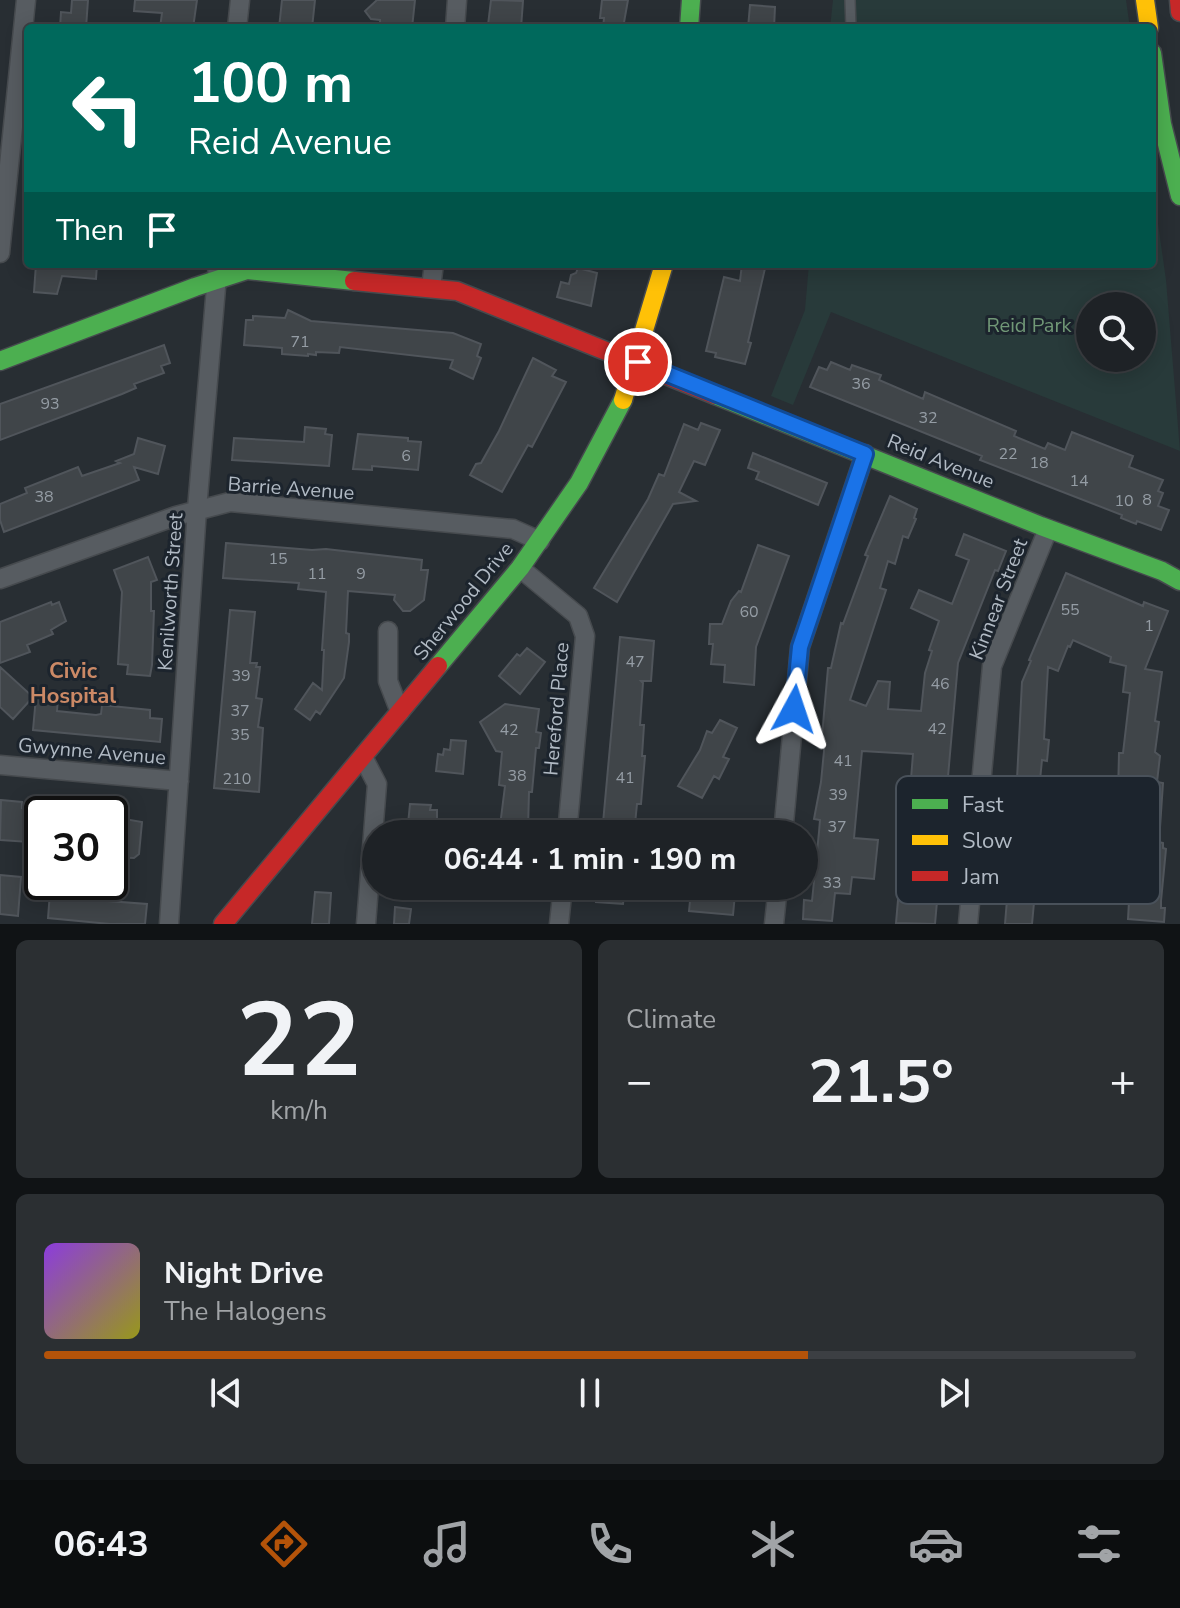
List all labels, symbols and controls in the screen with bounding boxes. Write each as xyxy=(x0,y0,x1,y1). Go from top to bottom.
text: 100 m xyxy=(188,45,353,122)
icon: left xyxy=(56,56,160,160)
text: Reid Avenue xyxy=(188,118,392,167)
icon: arrive xyxy=(140,208,184,252)
text: Then xyxy=(56,210,124,251)
map controls xyxy=(1076,292,1156,372)
button: search xyxy=(1076,292,1156,372)
park label: Reid Park xyxy=(986,312,1073,339)
pin xyxy=(604,328,672,396)
house number: 71 xyxy=(290,331,310,353)
icon: arrive xyxy=(616,340,660,384)
house number: 36 xyxy=(851,373,871,395)
house number: 93 xyxy=(40,393,60,415)
house number: 32 xyxy=(918,407,938,429)
street label: Reid Avenue xyxy=(883,428,998,495)
house number: 22 xyxy=(998,443,1018,465)
house number: 6 xyxy=(401,445,411,467)
house number: 18 xyxy=(1029,452,1049,474)
house number: 14 xyxy=(1069,470,1089,492)
street label: Barrie Avenue xyxy=(227,471,355,506)
house number: 38 xyxy=(34,486,54,508)
house number: 8 xyxy=(1142,489,1152,511)
house number: 10 xyxy=(1114,490,1134,512)
street label: Kenilworth Street xyxy=(152,511,190,672)
street label: Kinnear Street xyxy=(963,534,1034,664)
street label: Sherwood Drive xyxy=(407,536,520,666)
house number: 15 xyxy=(268,548,288,570)
house number: 11 xyxy=(307,563,327,585)
house number: 9 xyxy=(356,563,366,585)
house number: 55 xyxy=(1060,599,1080,621)
house number: 60 xyxy=(739,601,759,623)
house number: 1 xyxy=(1144,615,1154,637)
street label: Hereford Place xyxy=(537,641,576,777)
house number: 47 xyxy=(625,651,645,673)
district label: Civic Hospital xyxy=(30,656,116,711)
house number: 39 xyxy=(231,665,251,687)
position arrow xyxy=(752,667,836,751)
house number: 46 xyxy=(930,673,950,695)
house number: 37 xyxy=(230,700,250,722)
house number: 42 xyxy=(927,718,947,740)
house number: 42 xyxy=(499,719,519,741)
house number: 35 xyxy=(230,724,250,746)
street label: Gwynne Avenue xyxy=(17,732,167,771)
house number: 41 xyxy=(833,750,853,772)
house number: 38 xyxy=(507,765,527,787)
house number: 41 xyxy=(615,767,635,789)
house number: 210 xyxy=(223,768,251,790)
legend xyxy=(896,776,1160,904)
house number: 39 xyxy=(828,784,848,806)
text: Fast xyxy=(962,790,1004,820)
speed limit sign: 30 xyxy=(24,796,128,900)
house number: 37 xyxy=(827,816,847,838)
text: Slow xyxy=(962,826,1013,856)
text: 06:44 · 1 min · 190 m xyxy=(444,839,736,880)
text: Jam xyxy=(961,862,1000,892)
house number: 33 xyxy=(822,872,842,894)
text: 22 xyxy=(237,970,361,1112)
text: Climate xyxy=(626,1002,716,1037)
text: 21.5° xyxy=(808,1041,954,1123)
text: − xyxy=(626,1052,652,1112)
text: + xyxy=(1110,1052,1136,1112)
text: km/h xyxy=(270,1093,328,1128)
text: Night Drive xyxy=(164,1253,323,1294)
text: The Halogens xyxy=(164,1294,327,1329)
icon: previous xyxy=(204,1371,248,1415)
icon: pause xyxy=(568,1371,612,1415)
icon: next xyxy=(932,1371,976,1415)
icon: directions xyxy=(256,1516,312,1572)
icon: music xyxy=(419,1516,475,1572)
icon: phone xyxy=(582,1516,638,1572)
icon: climate xyxy=(745,1516,801,1572)
icon: car xyxy=(908,1516,964,1572)
icon: filters xyxy=(1071,1516,1127,1572)
text: 06:43 xyxy=(53,1520,149,1569)

